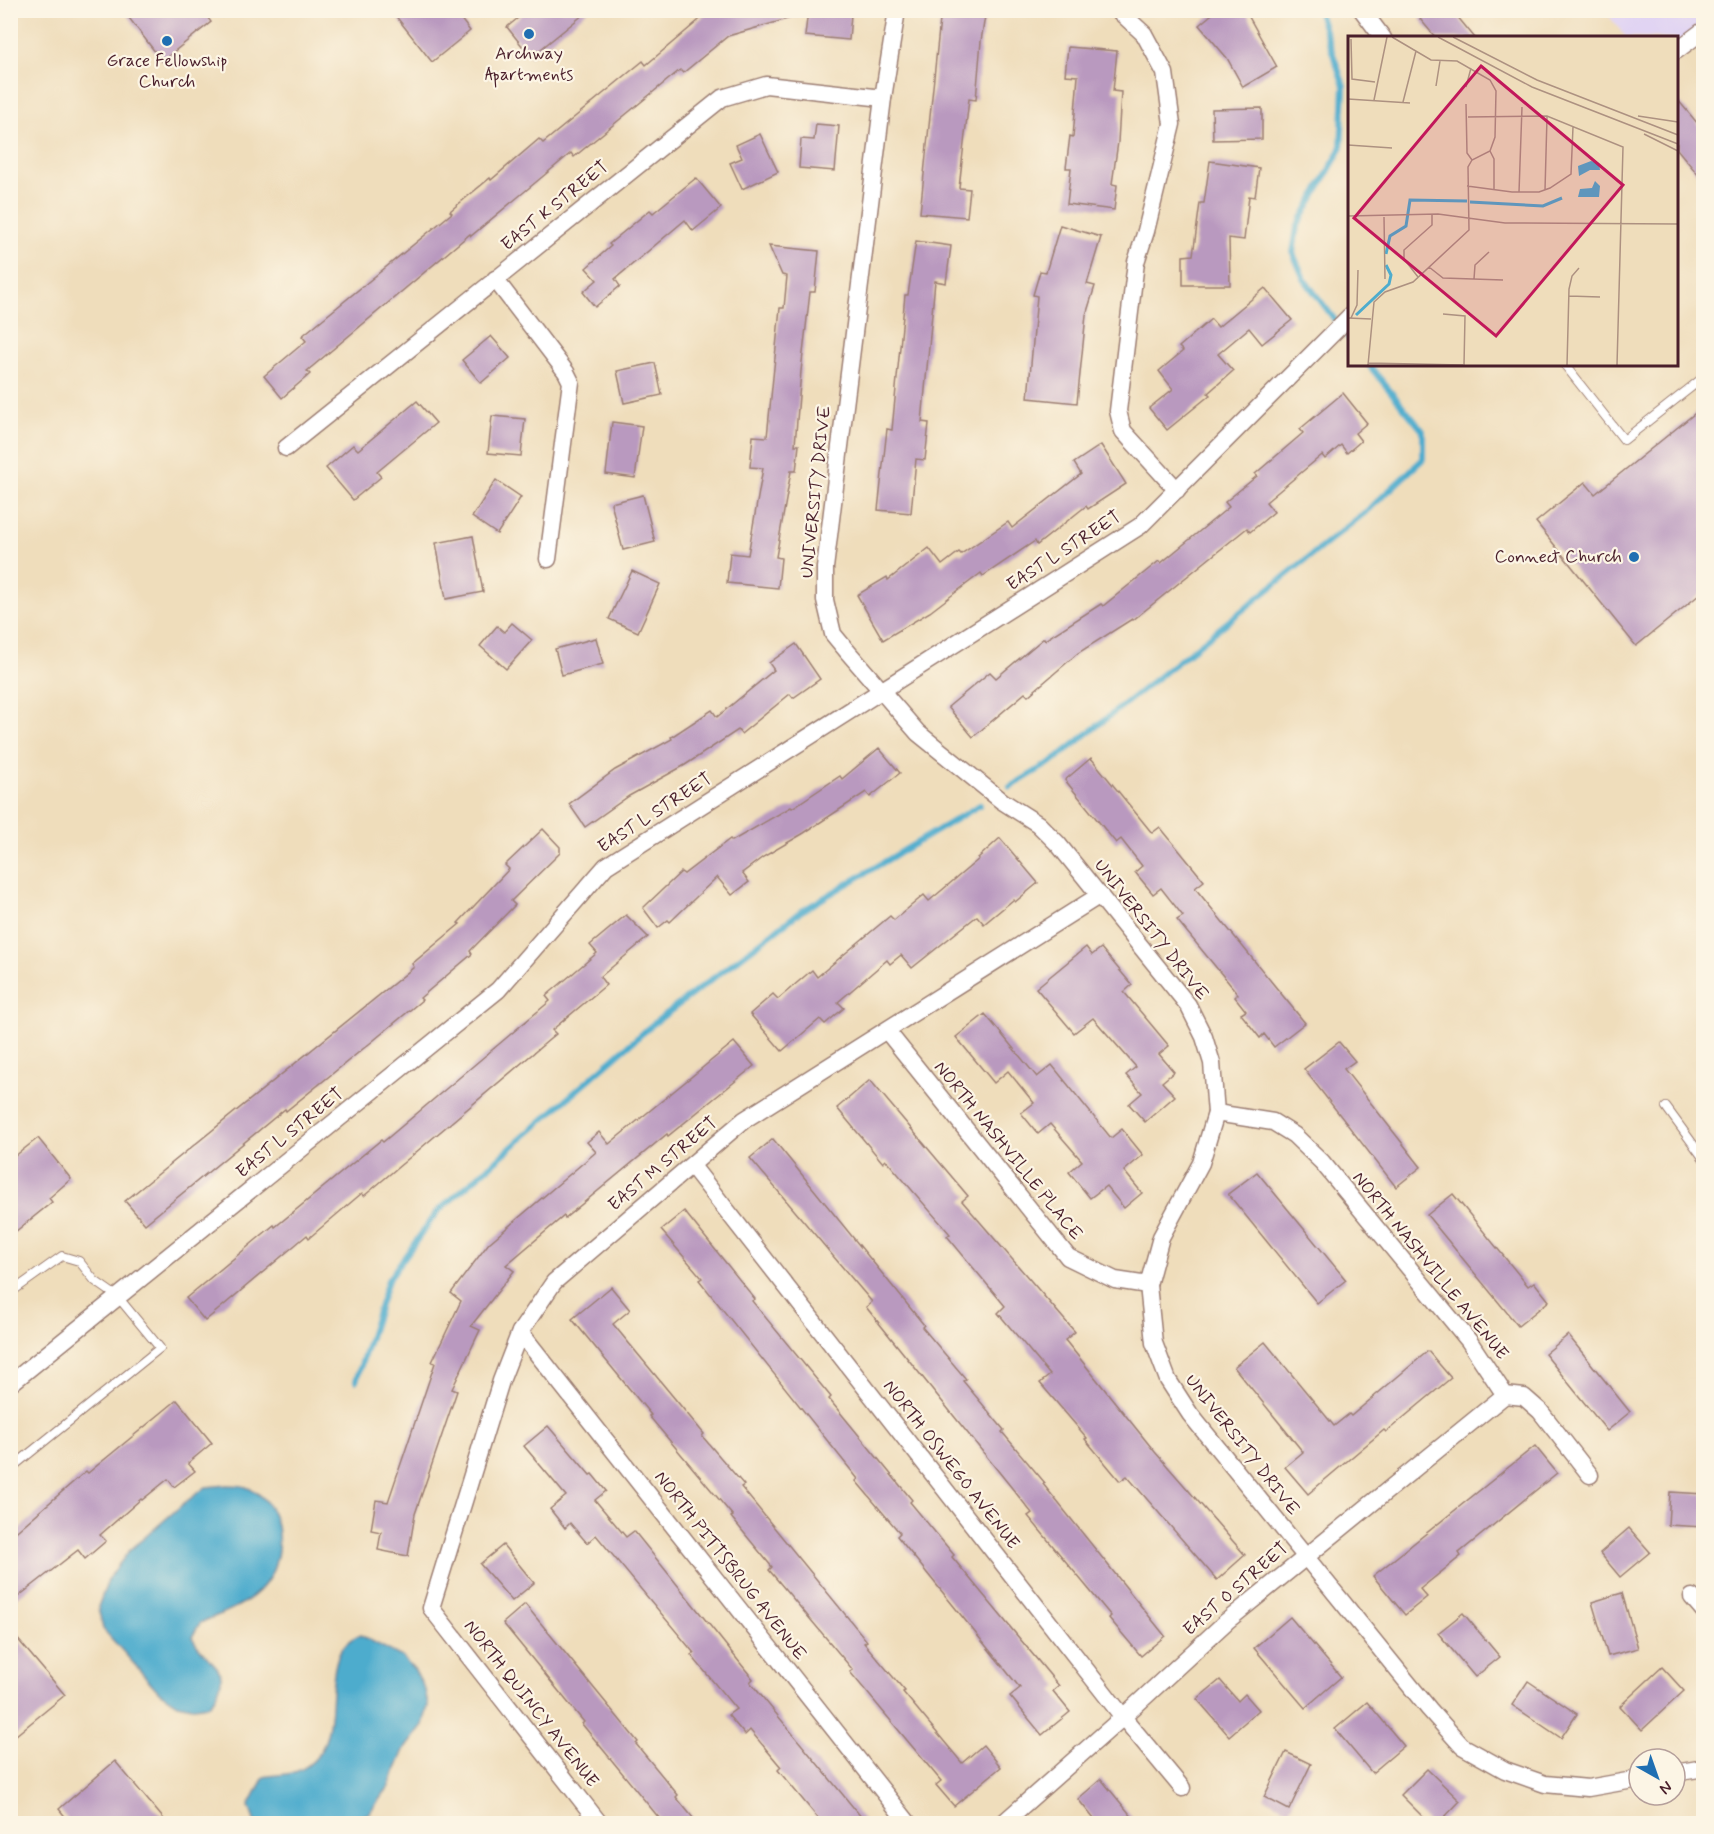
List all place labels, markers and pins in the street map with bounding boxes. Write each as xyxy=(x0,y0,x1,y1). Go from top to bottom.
marker: Archway Apartments xyxy=(522,27,536,41)
marker: Grace Fellowship Church xyxy=(160,34,174,48)
place label: Archway Apartments xyxy=(485,42,573,88)
place label: Grace Fellowship Church xyxy=(106,49,228,94)
place label: Connect Church xyxy=(1494,545,1622,569)
marker: Connect Church xyxy=(1627,550,1641,564)

